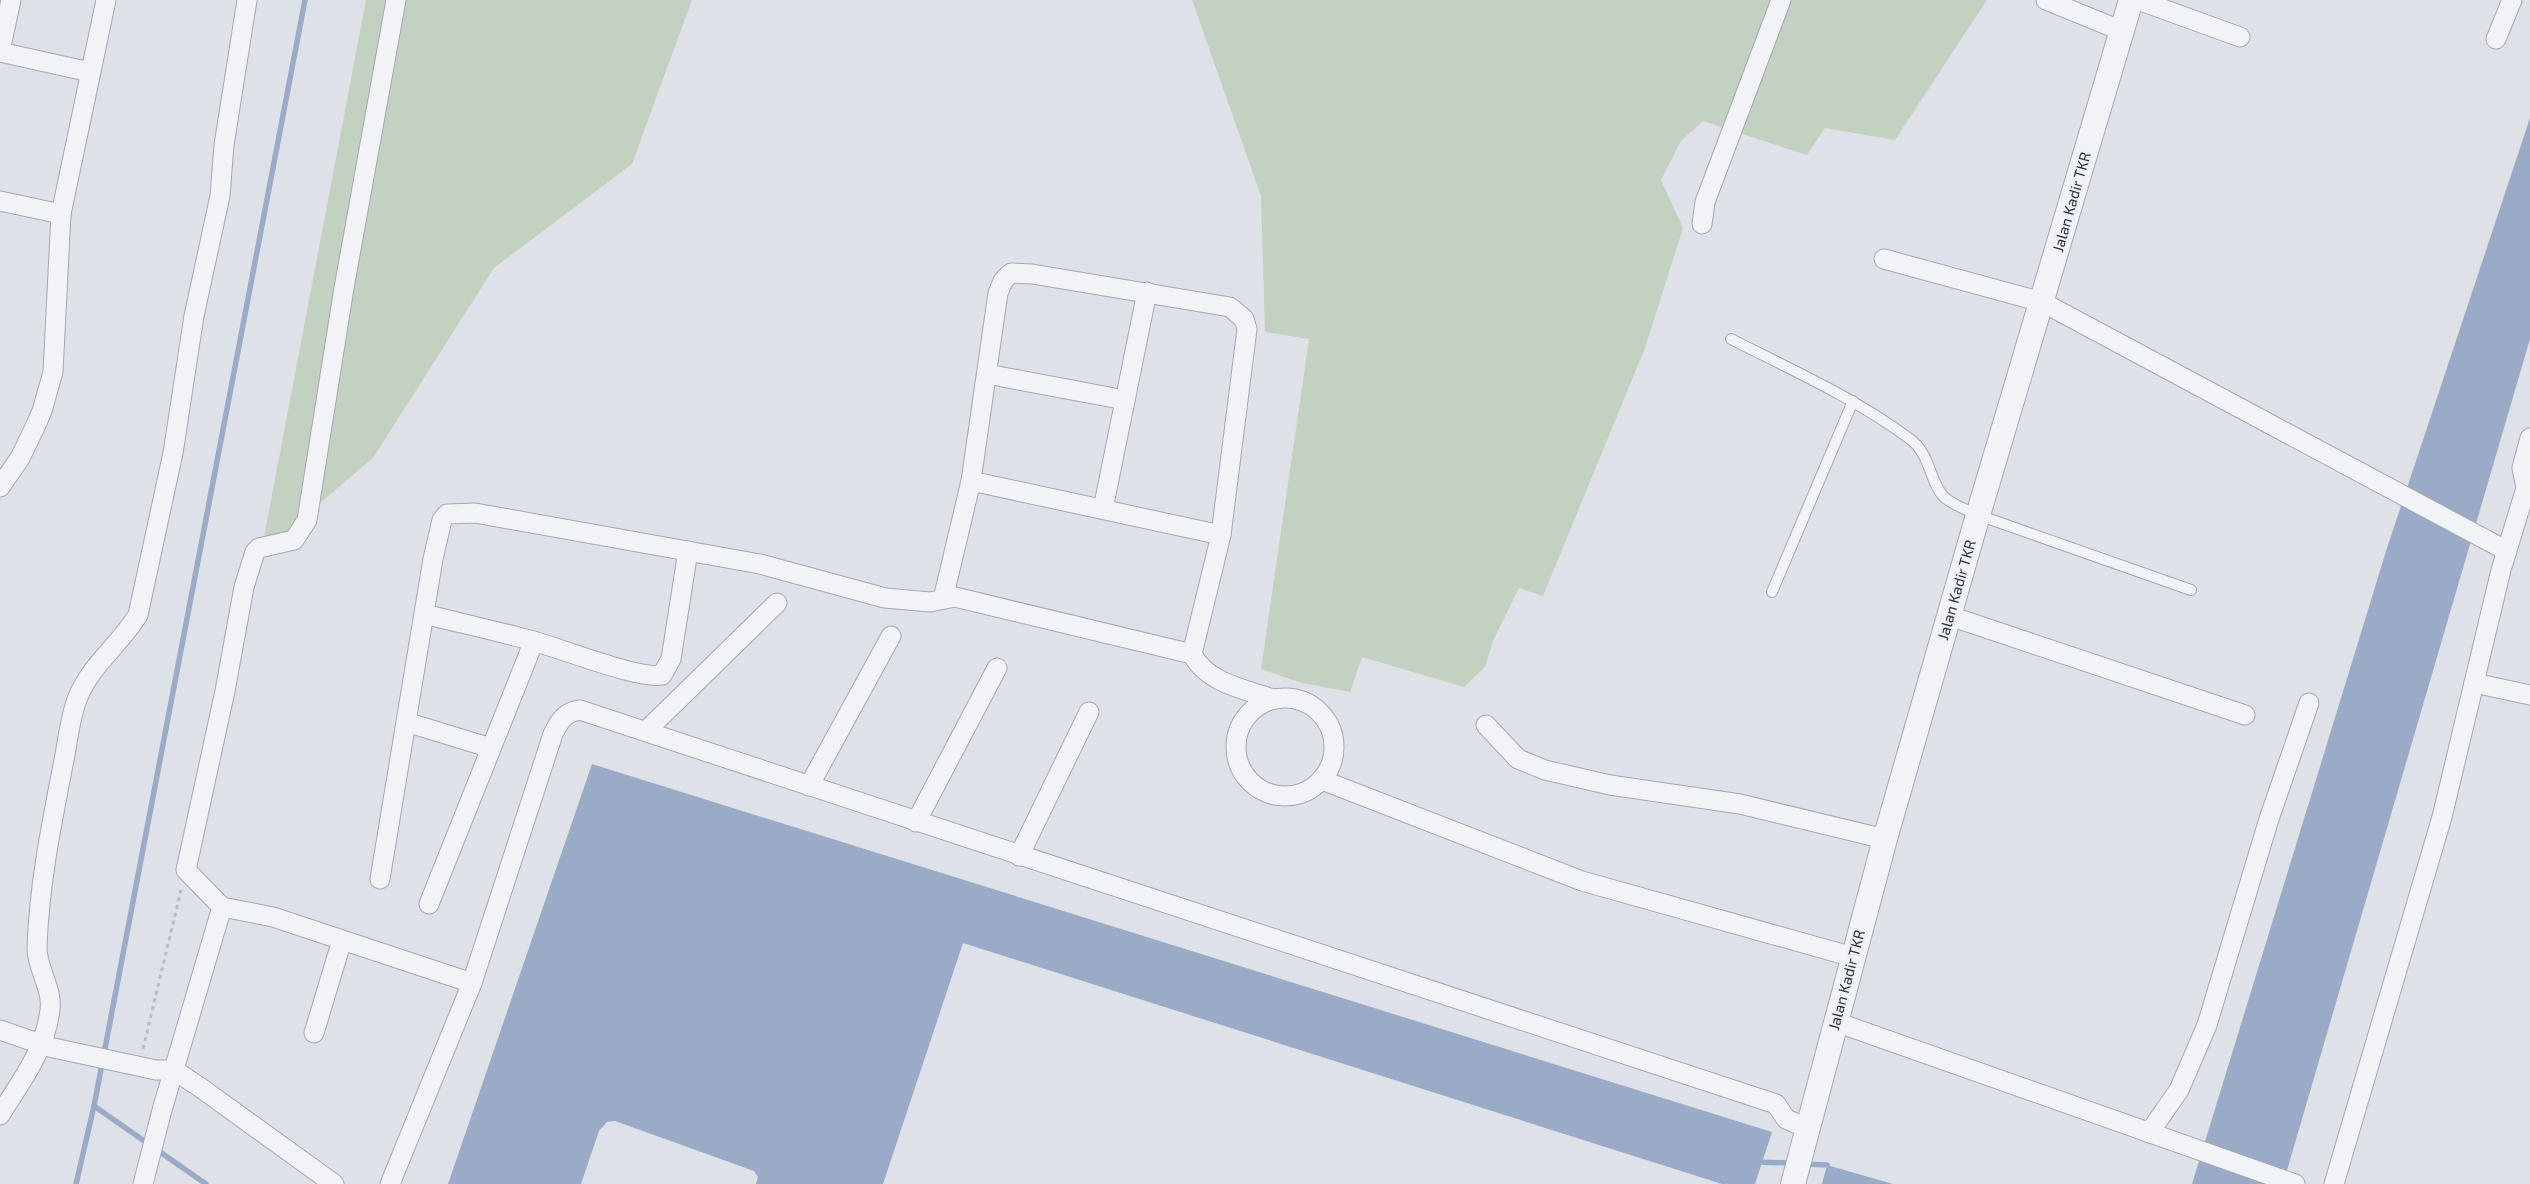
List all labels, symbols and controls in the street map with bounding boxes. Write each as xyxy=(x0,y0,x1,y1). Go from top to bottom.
street label: Jalan Kadir TKR xyxy=(2048,150,2094,254)
street label: Jalan Kadir TKR xyxy=(1933,538,1979,642)
street label: Jalan Kadir TKR xyxy=(1824,928,1868,1032)

